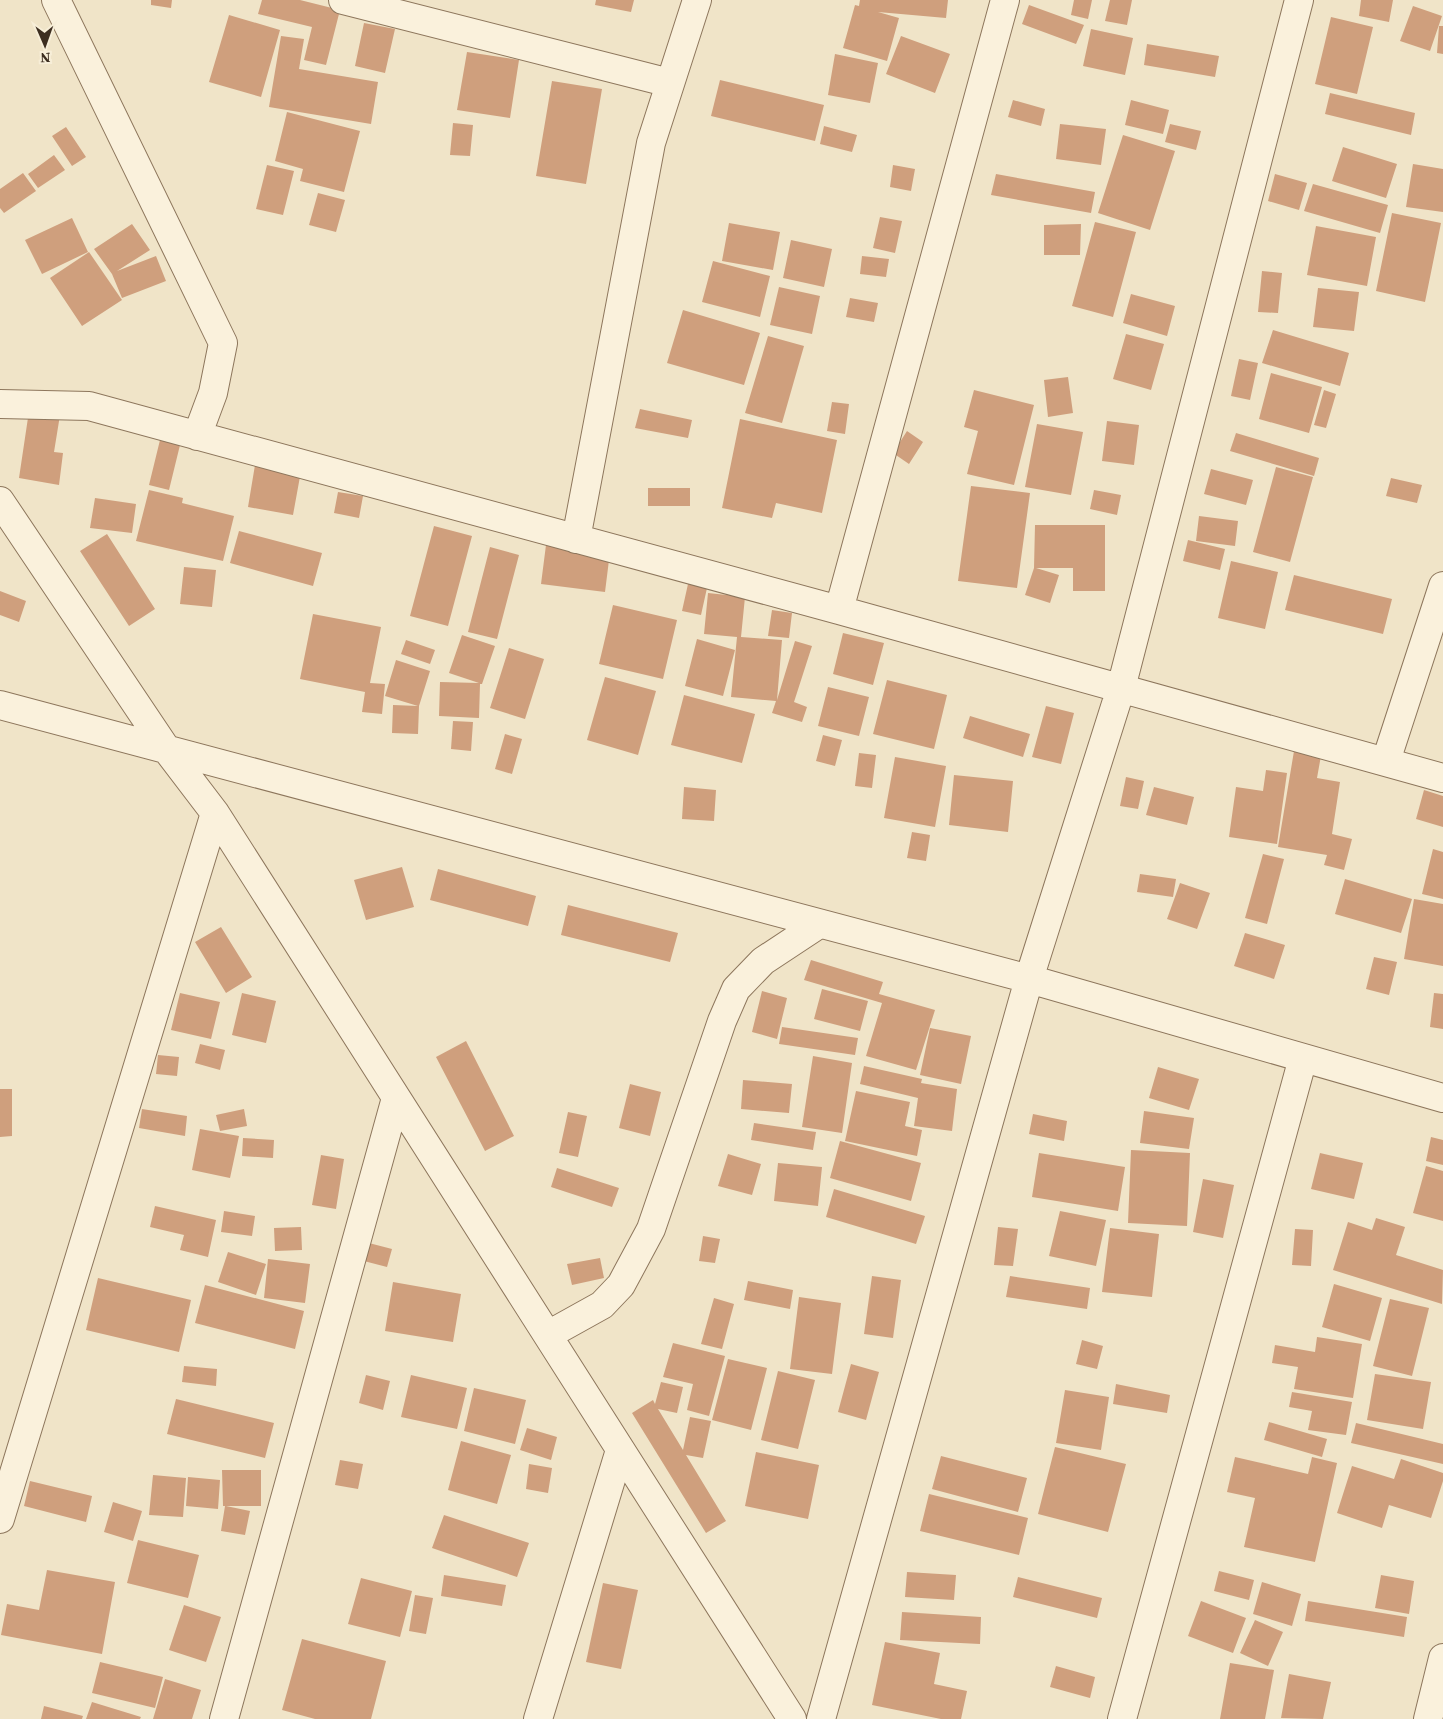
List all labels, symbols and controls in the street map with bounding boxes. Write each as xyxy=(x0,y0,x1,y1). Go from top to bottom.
north arrow xyxy=(20,20,70,70)
text: N xyxy=(40,48,51,68)

